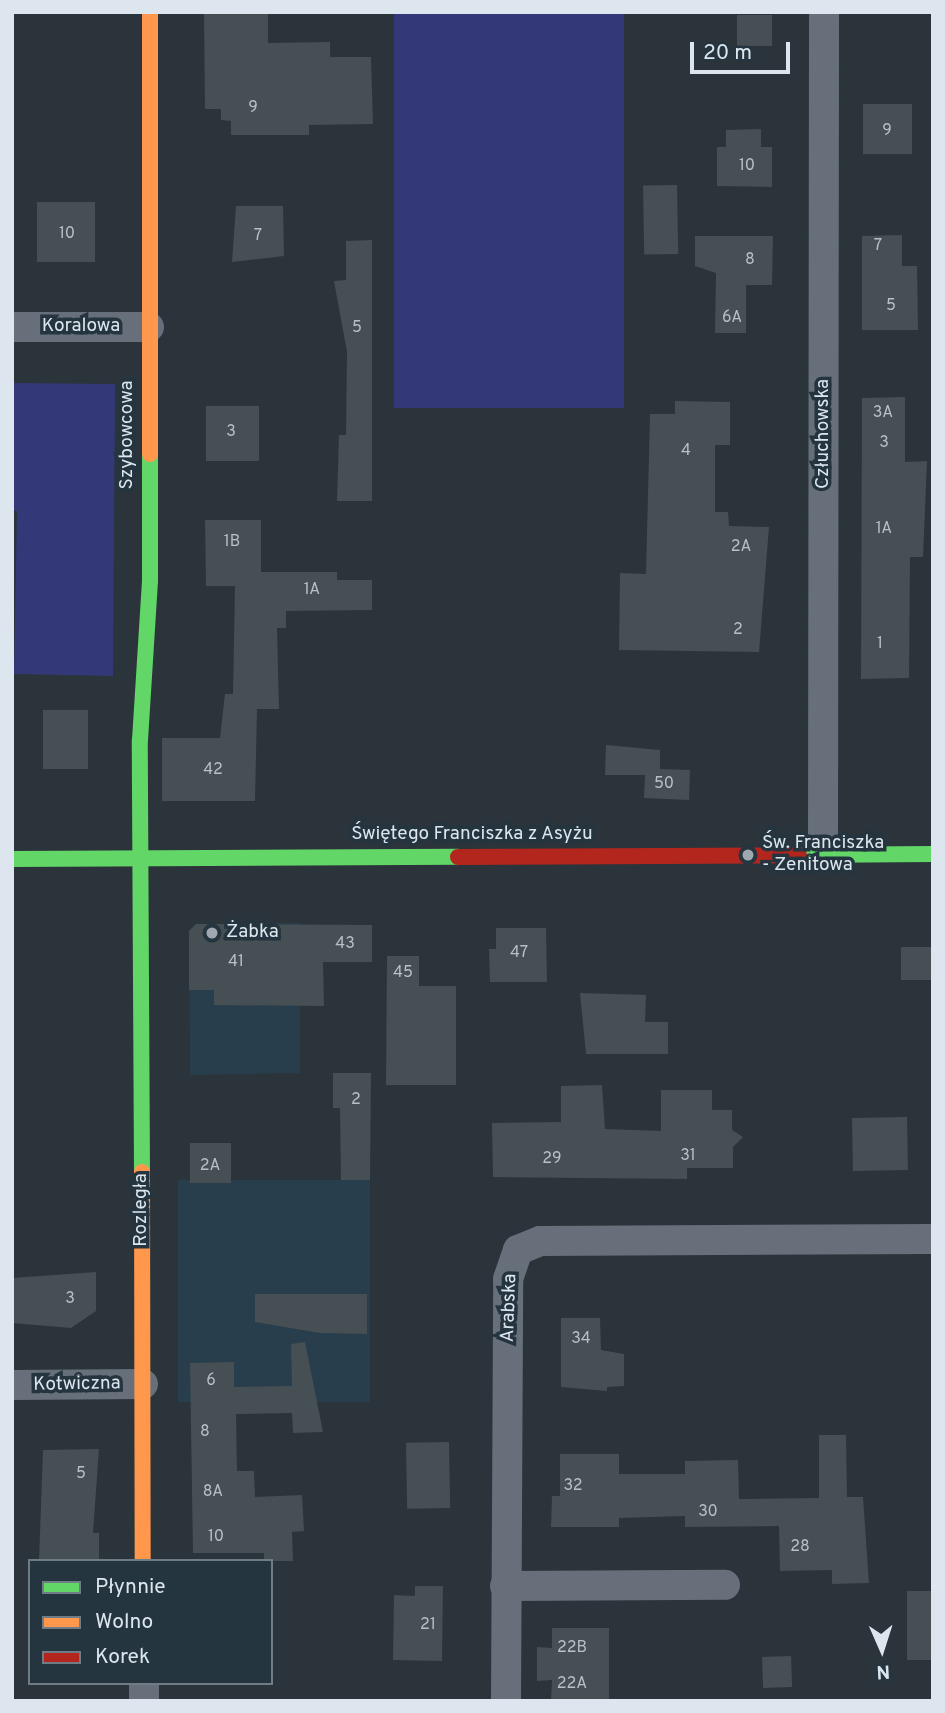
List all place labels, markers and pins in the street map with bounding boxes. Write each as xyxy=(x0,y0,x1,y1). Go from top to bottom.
place label: Św. Franciszka - Zenitowa xyxy=(762,833,884,877)
marker: Św. Franciszka - Zenitowa xyxy=(740,847,756,863)
place label: Żabka xyxy=(226,922,279,944)
marker: Żabka xyxy=(204,925,220,941)

